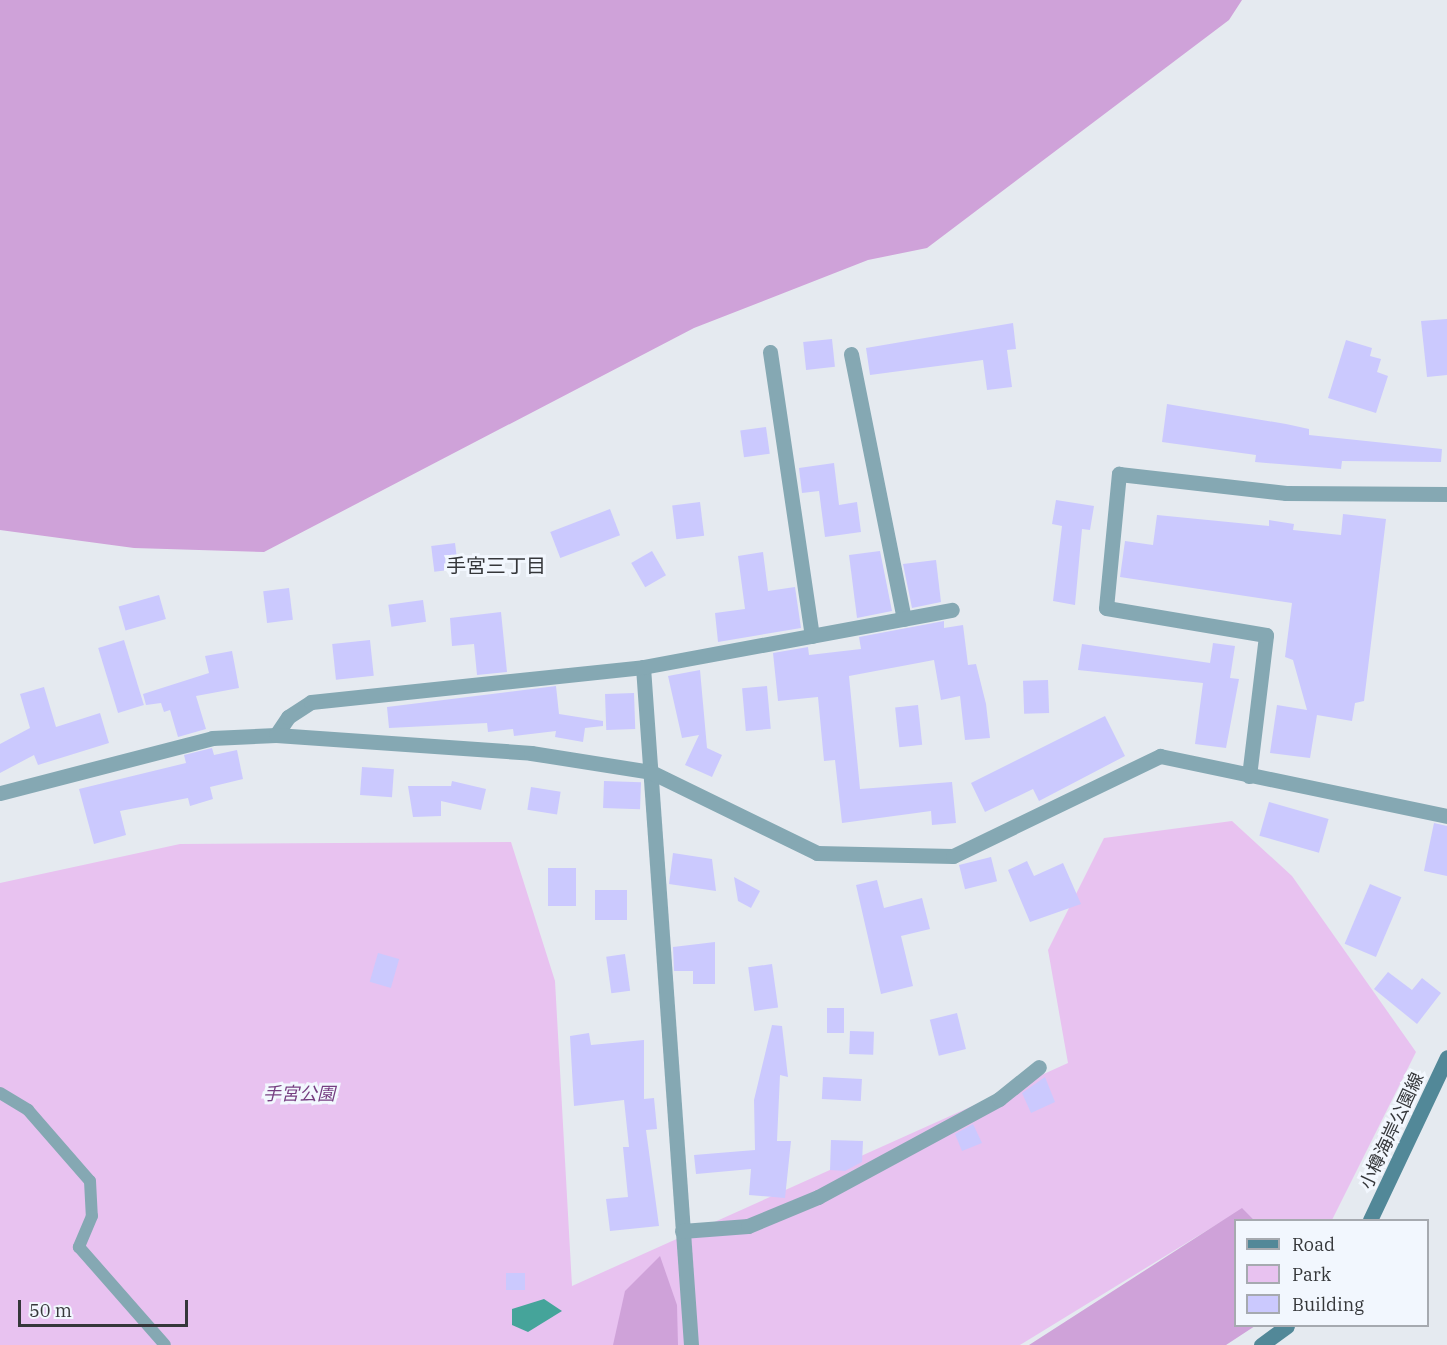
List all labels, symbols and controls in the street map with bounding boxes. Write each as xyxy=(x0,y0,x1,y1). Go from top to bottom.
district label: 手宮三丁目 xyxy=(446,553,546,577)
street label: 小樽海岸公園線 xyxy=(1356,1069,1428,1193)
park label: 手宮公園 xyxy=(263,1083,335,1105)
legend xyxy=(1234,1219,1429,1327)
text: Road xyxy=(1292,1233,1335,1256)
text: Park xyxy=(1292,1263,1331,1286)
scale bar xyxy=(21,1288,190,1326)
text: Building xyxy=(1292,1293,1364,1316)
text: 50 m xyxy=(29,1299,72,1322)

